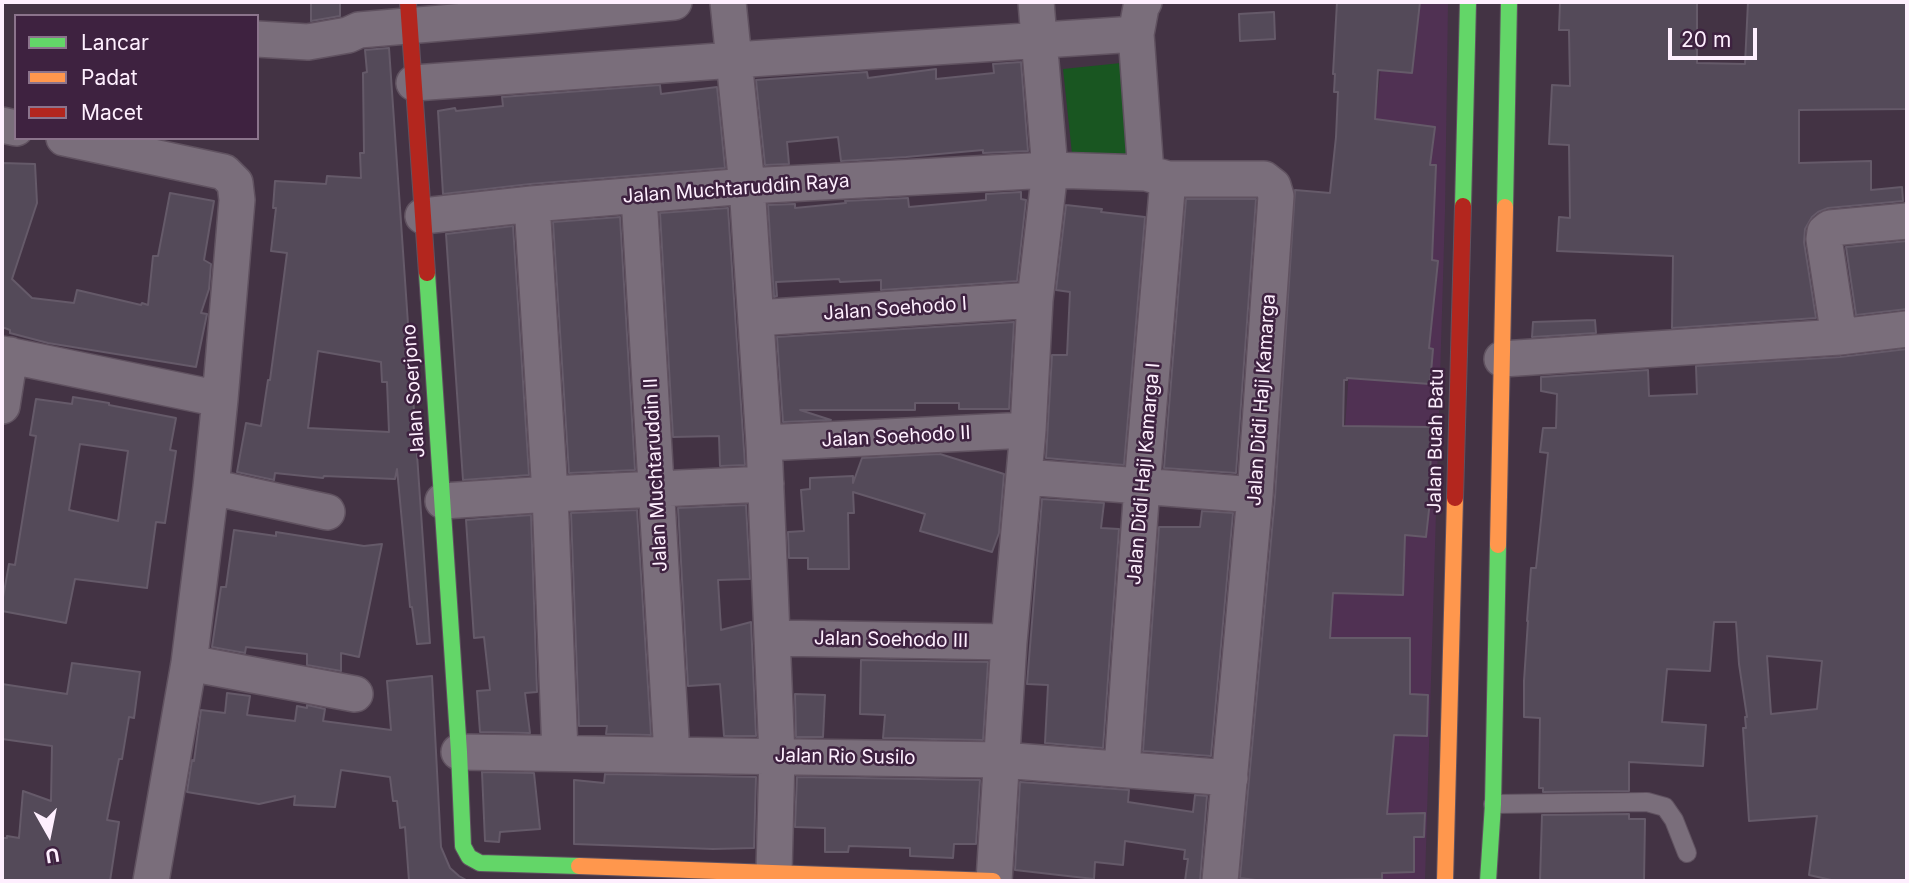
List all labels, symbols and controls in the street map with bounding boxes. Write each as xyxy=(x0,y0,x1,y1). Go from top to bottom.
legend xyxy=(14,14,259,140)
scale bar xyxy=(1671,14,1760,58)
text: 20 m xyxy=(1681,27,1731,52)
text: Lancar xyxy=(81,30,149,55)
text: Padat xyxy=(81,65,138,90)
text: Macet xyxy=(81,100,143,125)
street label: Jalan Muchtaruddin Raya xyxy=(622,170,850,208)
street label: Jalan Soehodo I xyxy=(822,293,968,325)
street label: Jalan Didi Haji Kamarga xyxy=(1243,293,1281,507)
street label: Jalan Soerjono xyxy=(398,323,430,459)
street label: Jalan Didi Haji Kamarga I xyxy=(1123,362,1165,586)
street label: Jalan Buah Batu xyxy=(1423,368,1449,514)
street label: Jalan Muchtaruddin II xyxy=(640,378,672,572)
street label: Jalan Soehodo II xyxy=(821,422,971,452)
street label: Jalan Soehodo III xyxy=(814,627,968,653)
street label: Jalan Rio Susilo xyxy=(774,744,916,770)
north arrow xyxy=(14,799,84,869)
text: U xyxy=(44,843,61,868)

